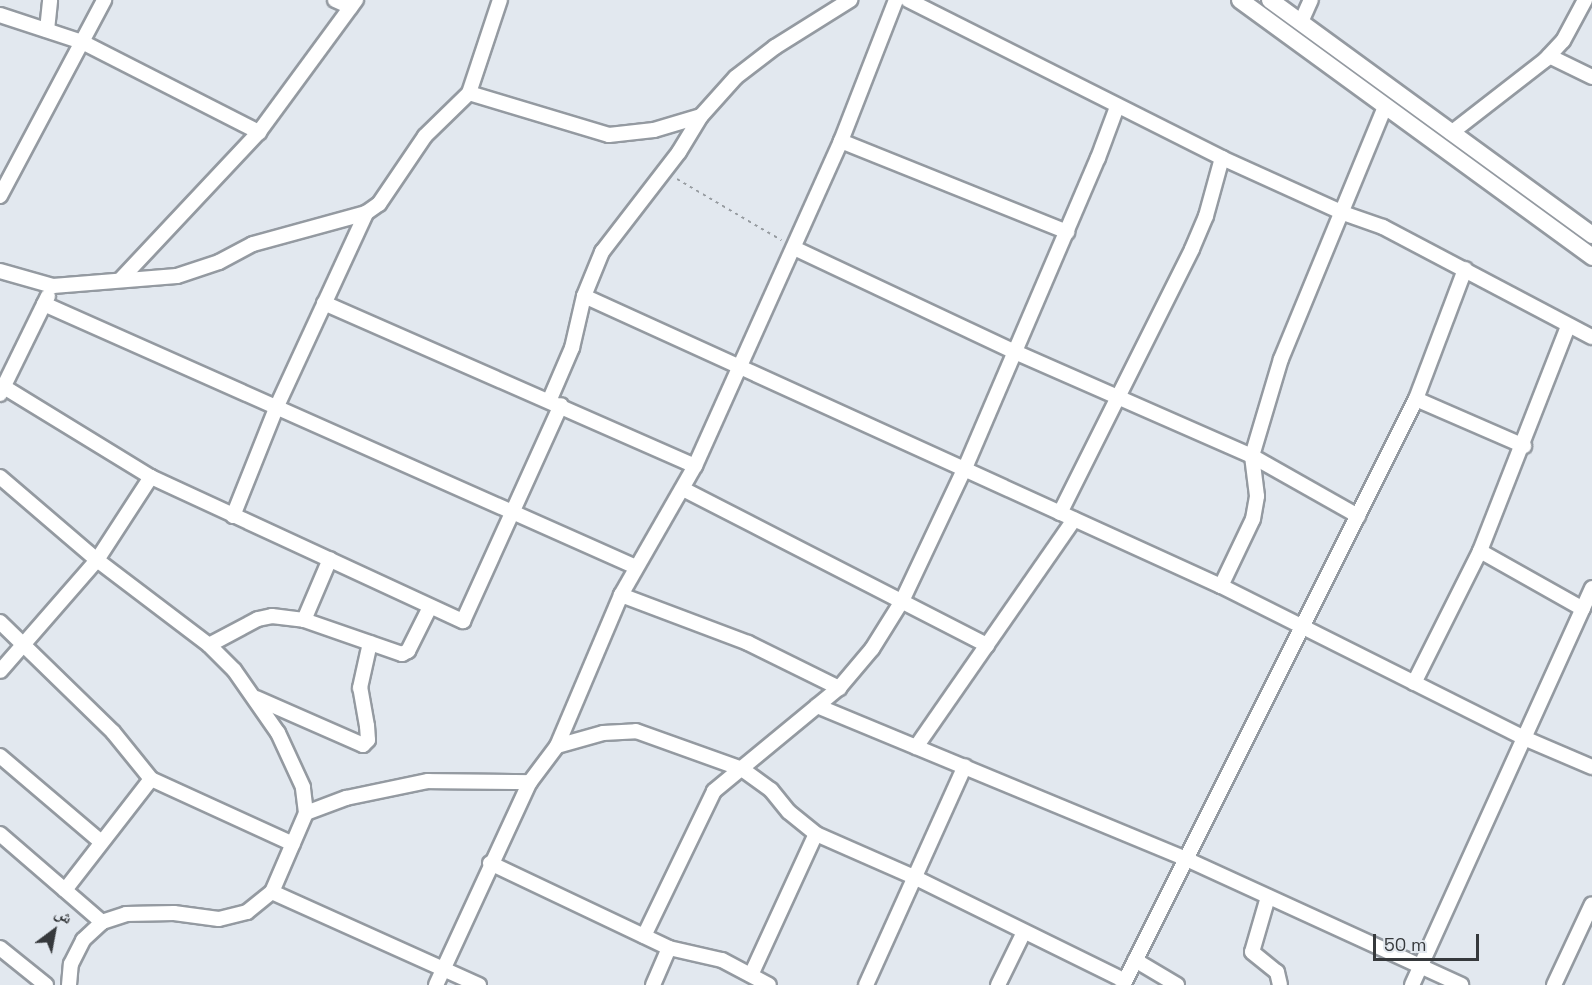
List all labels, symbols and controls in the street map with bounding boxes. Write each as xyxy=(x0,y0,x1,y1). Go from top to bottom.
north arrow xyxy=(24,901,84,961)
text: ش xyxy=(51,902,77,929)
scale bar xyxy=(1376,922,1482,960)
text: 50 m xyxy=(1384,933,1426,956)

